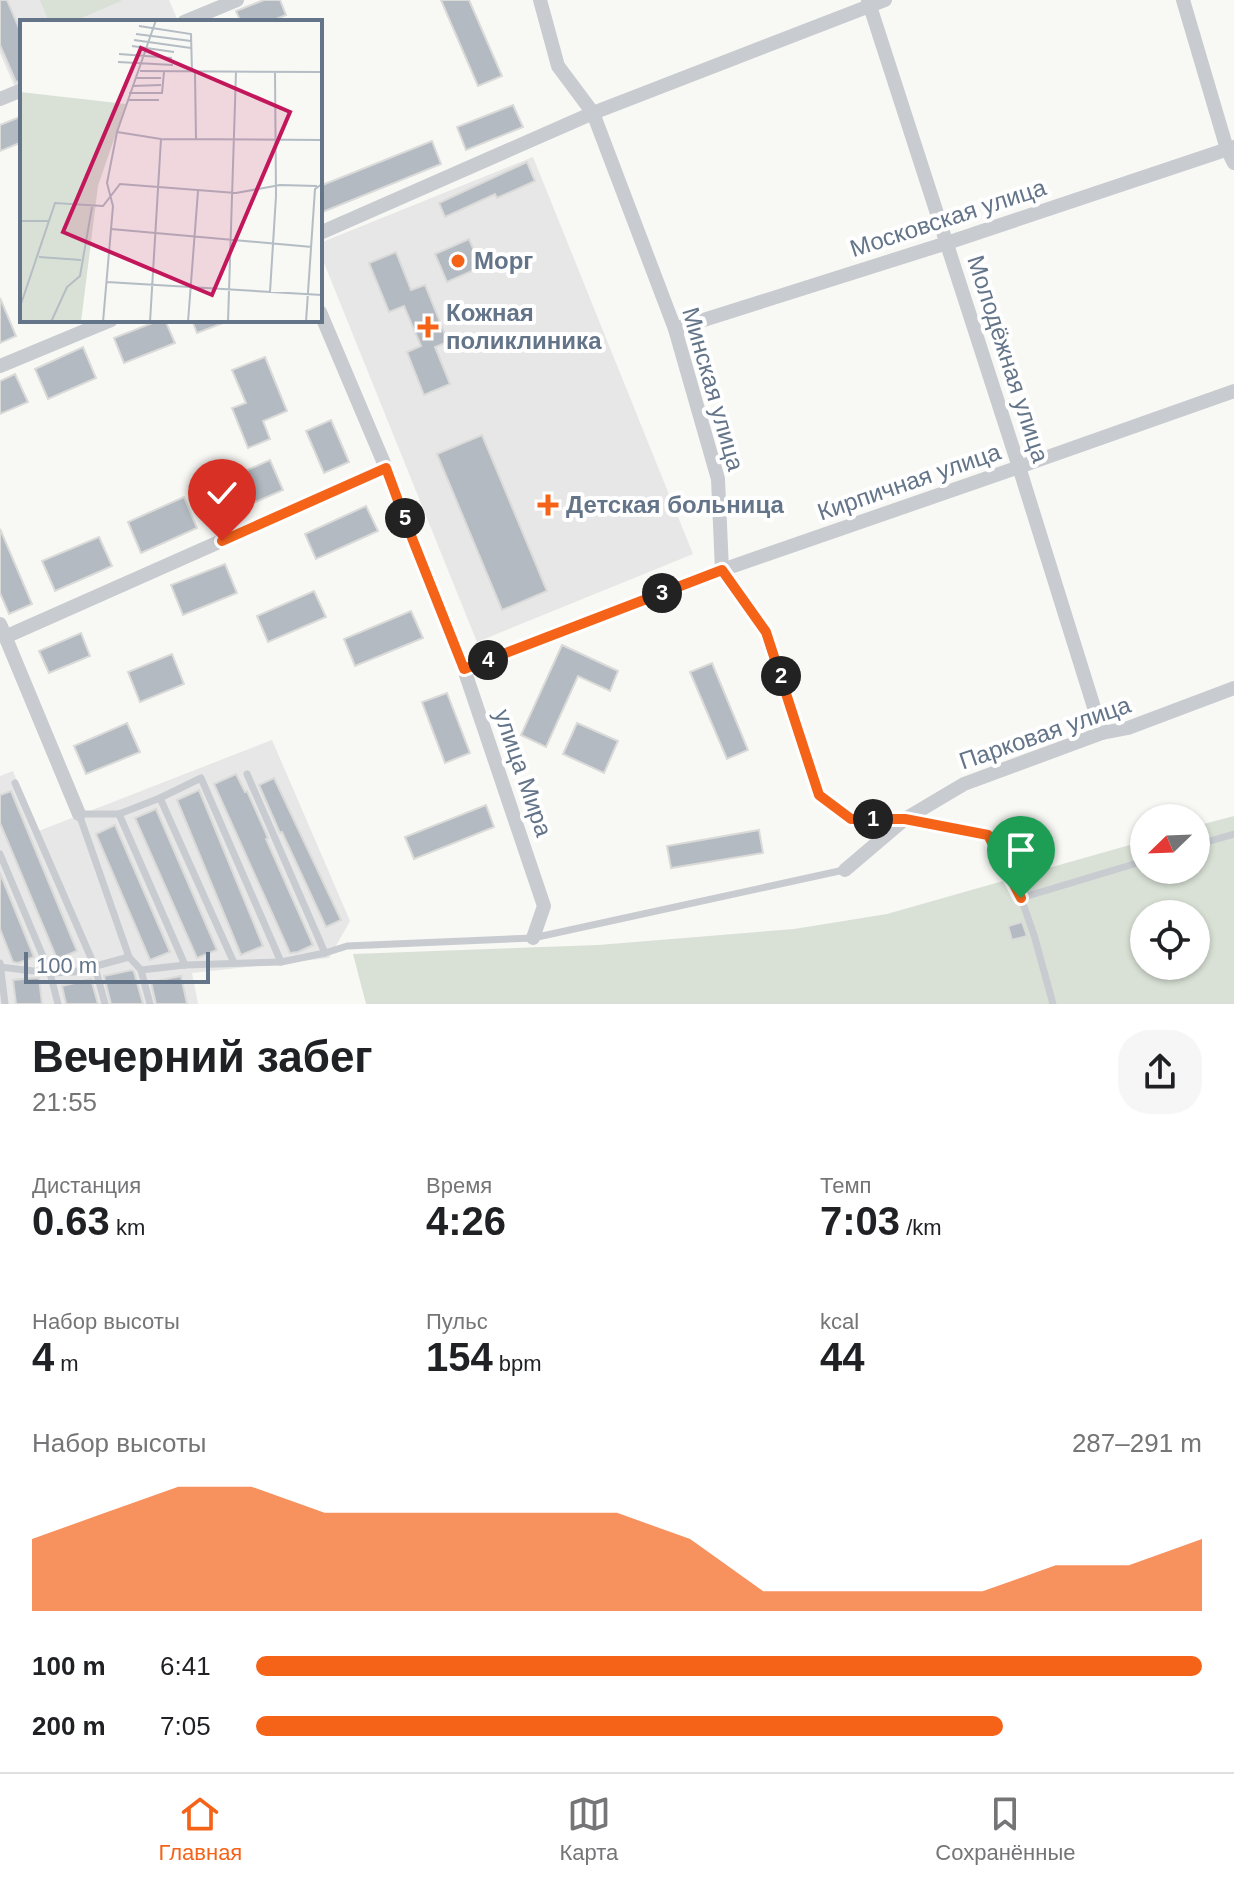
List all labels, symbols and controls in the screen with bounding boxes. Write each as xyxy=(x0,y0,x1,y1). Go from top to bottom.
inset map xyxy=(20,20,322,322)
street label: Московская улица xyxy=(847,173,1050,262)
place label: Морг xyxy=(474,247,533,274)
marker: Морг xyxy=(449,252,467,270)
street label: Молодёжная улица xyxy=(962,252,1055,466)
place label: Кожная поликлиника xyxy=(446,299,602,354)
street label: Минская улица xyxy=(677,304,750,474)
marker: Кожная поликлиника xyxy=(417,316,439,338)
street label: Кирпичная улица xyxy=(814,437,1005,526)
pin xyxy=(188,459,256,541)
icon: check xyxy=(200,471,244,515)
place label: Детская больница xyxy=(566,491,784,518)
marker: Детская больница xyxy=(537,494,559,516)
pin: 5 xyxy=(385,498,425,538)
text: 5 xyxy=(399,505,411,530)
pin: 3 xyxy=(642,573,682,613)
text: 3 xyxy=(656,580,668,605)
pin: 4 xyxy=(468,640,508,680)
text: 4 xyxy=(482,647,494,672)
pin: 2 xyxy=(761,656,801,696)
text: 2 xyxy=(775,663,787,688)
street label: Парковая улица xyxy=(956,690,1135,775)
street label: улица Мира xyxy=(489,706,558,841)
pin: 1 xyxy=(853,799,893,839)
north arrow xyxy=(1130,804,1210,884)
map controls xyxy=(1130,804,1210,980)
text: 1 xyxy=(867,806,879,831)
pin xyxy=(987,816,1055,898)
icon: arrive xyxy=(999,828,1043,872)
button: locate xyxy=(1130,900,1210,980)
scale bar xyxy=(24,948,210,984)
text: 100 m xyxy=(36,953,97,978)
button: share xyxy=(1118,1030,1202,1114)
text: Вечерний забег xyxy=(32,1032,373,1081)
text: 21:55 xyxy=(32,1087,97,1117)
text: Дистанция xyxy=(32,1173,141,1198)
text: Время xyxy=(426,1173,492,1198)
text: Темп xyxy=(820,1173,871,1198)
text: 0.63 xyxy=(32,1199,110,1243)
text: 4:26 xyxy=(426,1199,506,1243)
text: 7:03 xyxy=(820,1199,900,1243)
text: km xyxy=(110,1215,145,1240)
text: /km xyxy=(900,1215,942,1240)
text: Набор высоты xyxy=(32,1309,180,1334)
text: Пульс xyxy=(426,1309,488,1334)
text: kcal xyxy=(820,1309,859,1334)
text: 4 xyxy=(32,1335,54,1379)
text: 154 xyxy=(426,1335,493,1379)
text: 44 xyxy=(820,1335,865,1379)
text: m xyxy=(54,1351,79,1376)
text: bpm xyxy=(493,1351,542,1376)
text: Набор высоты xyxy=(32,1428,207,1458)
text: 287–291 m xyxy=(1072,1428,1202,1458)
text: 100 m xyxy=(32,1651,106,1681)
text: 6:41 xyxy=(160,1651,211,1681)
text: 200 m xyxy=(32,1711,106,1741)
text: 7:05 xyxy=(160,1711,211,1741)
tab: Главная xyxy=(159,1792,242,1866)
tab: Карта xyxy=(559,1792,618,1866)
tab: Сохранённые xyxy=(935,1792,1075,1866)

